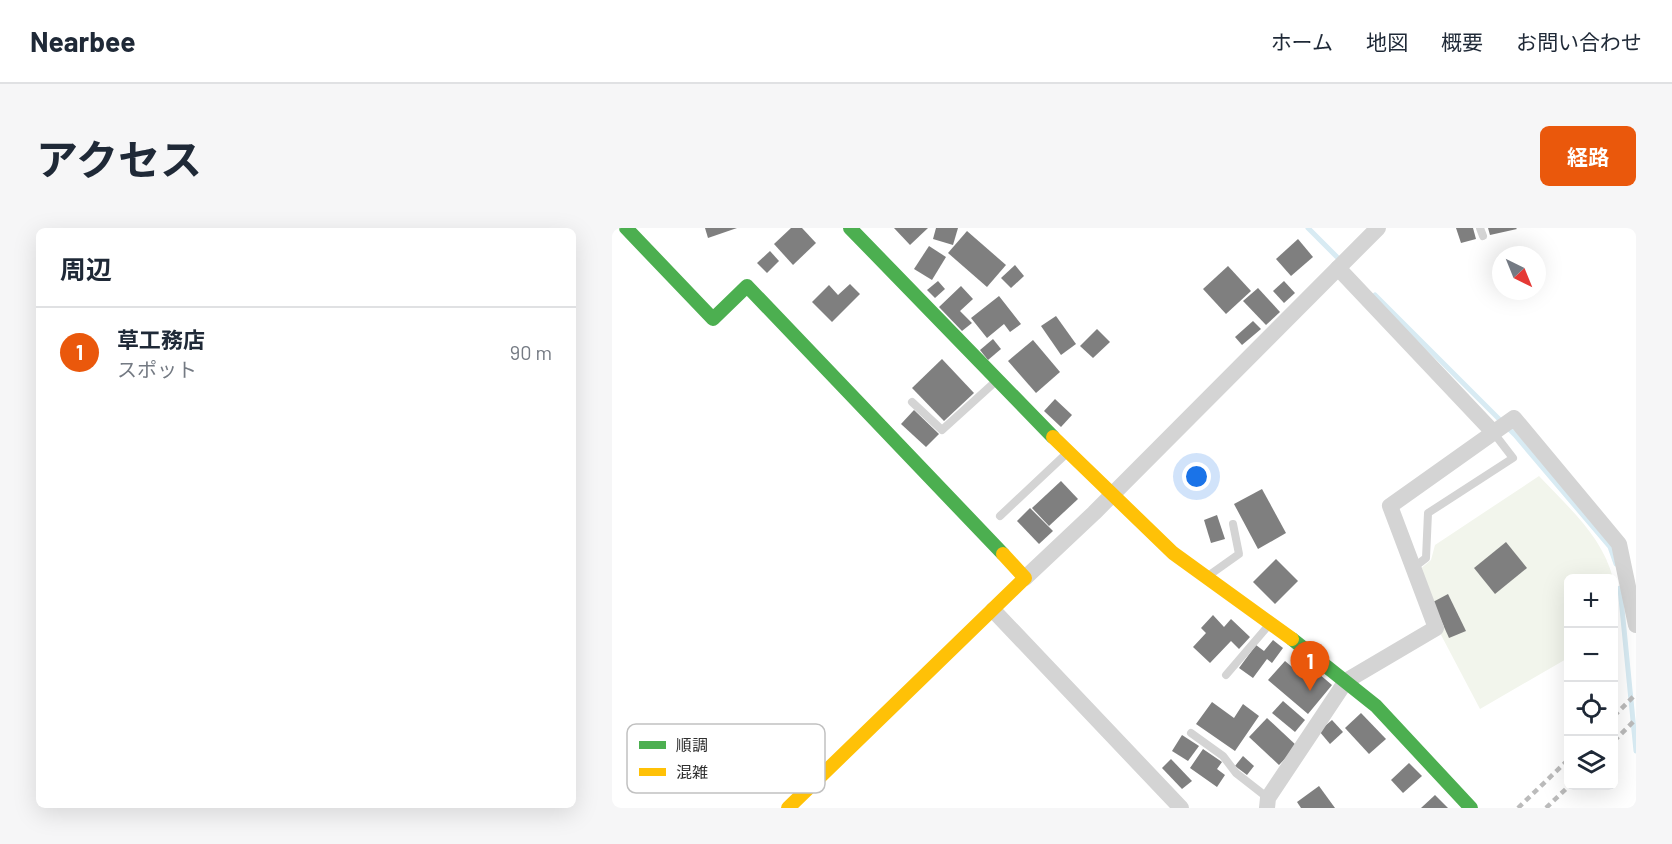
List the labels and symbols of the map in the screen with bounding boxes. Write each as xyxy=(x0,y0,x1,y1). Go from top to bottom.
north arrow xyxy=(1492,246,1546,300)
your location xyxy=(1182,462,1211,491)
pin: 1 xyxy=(1290,642,1330,691)
legend xyxy=(627,724,825,793)
text: 順調 xyxy=(676,735,708,754)
text: 混雑 xyxy=(676,762,708,781)

